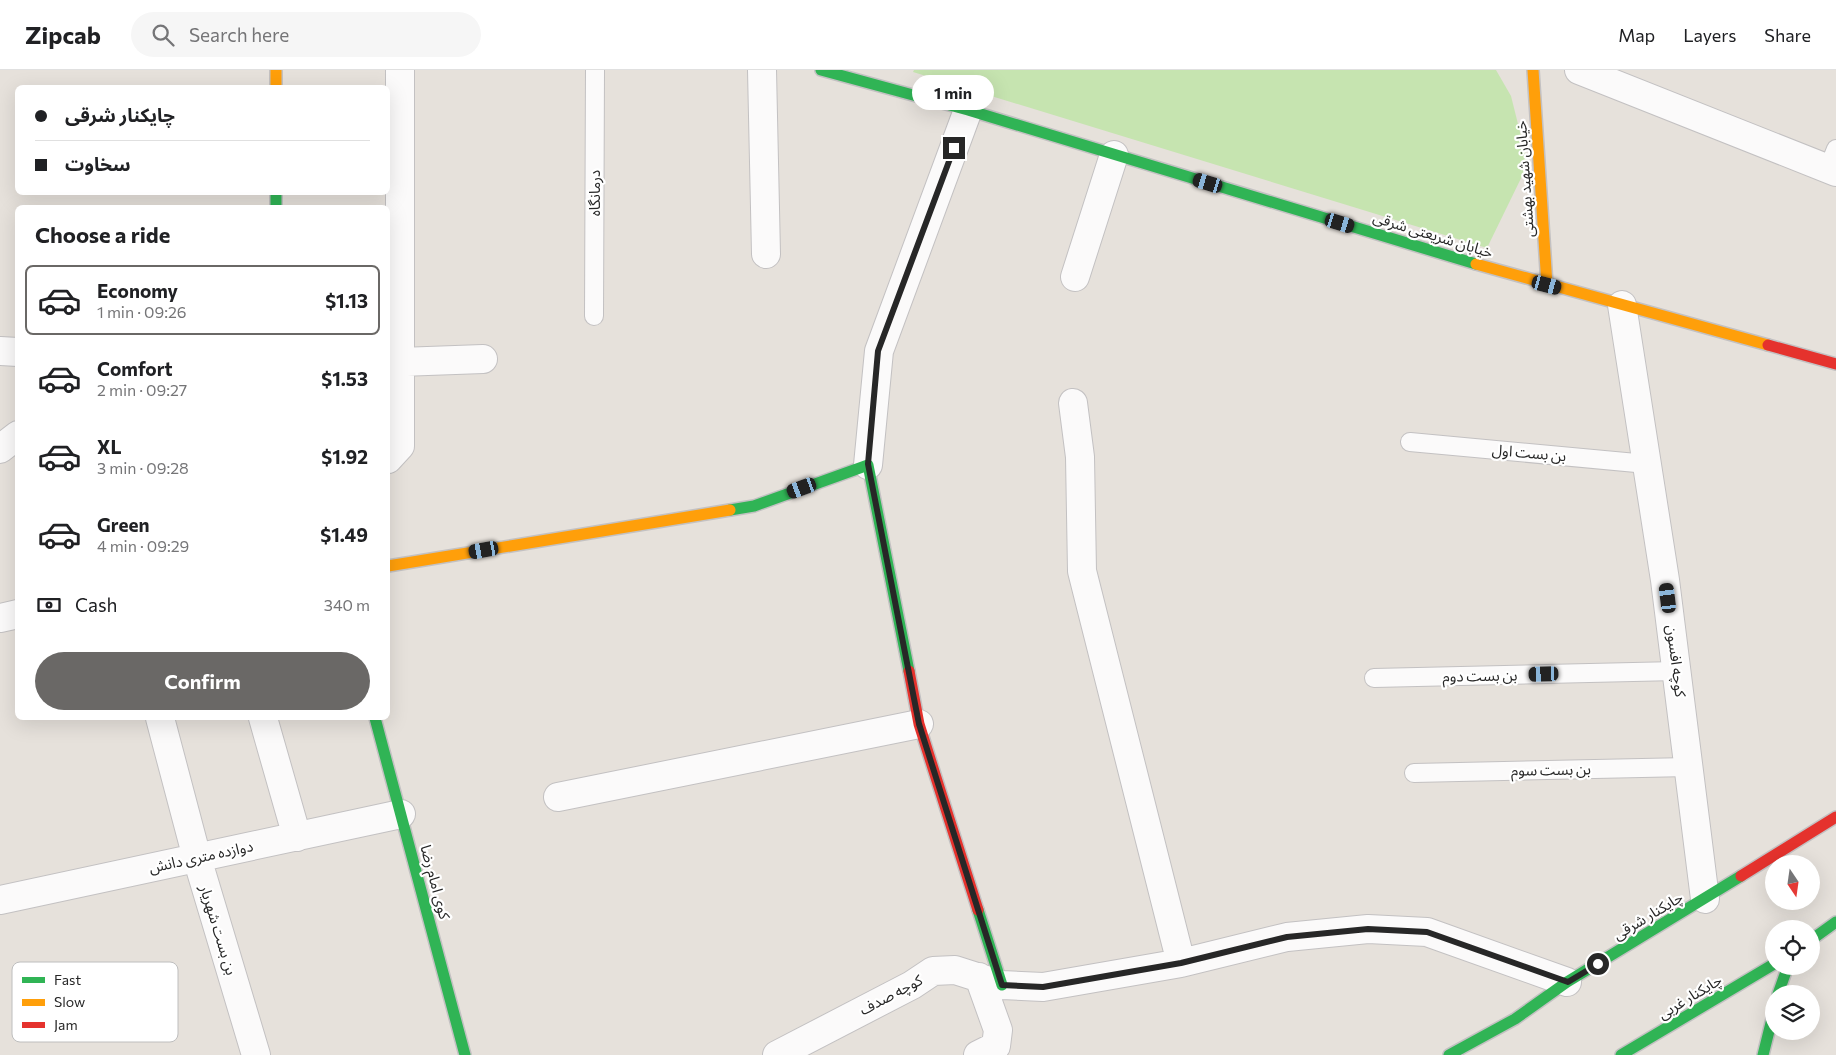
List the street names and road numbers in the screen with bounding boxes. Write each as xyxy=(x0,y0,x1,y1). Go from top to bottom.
street label: خیابان شهید بهشتی xyxy=(1511,120,1538,238)
street label: درمانگاه xyxy=(585,170,604,216)
street label: خیابان شریعتی شرقی xyxy=(1371,207,1496,262)
street label: بن بست اول xyxy=(1491,440,1567,465)
street label: كوچه افسون xyxy=(1662,624,1690,699)
street label: بن بست دوم xyxy=(1442,665,1518,688)
street label: بن بست سوم xyxy=(1511,759,1591,782)
street label: دوازده متری دانش xyxy=(147,836,255,877)
street label: کوی امام رضا xyxy=(414,842,455,923)
street label: بن بست شهریار xyxy=(195,882,241,977)
street label: چایکنار شرقی xyxy=(1609,887,1687,945)
street label: کوچه صدف xyxy=(856,970,927,1020)
street label: چایکنار غربی xyxy=(1654,970,1726,1024)

